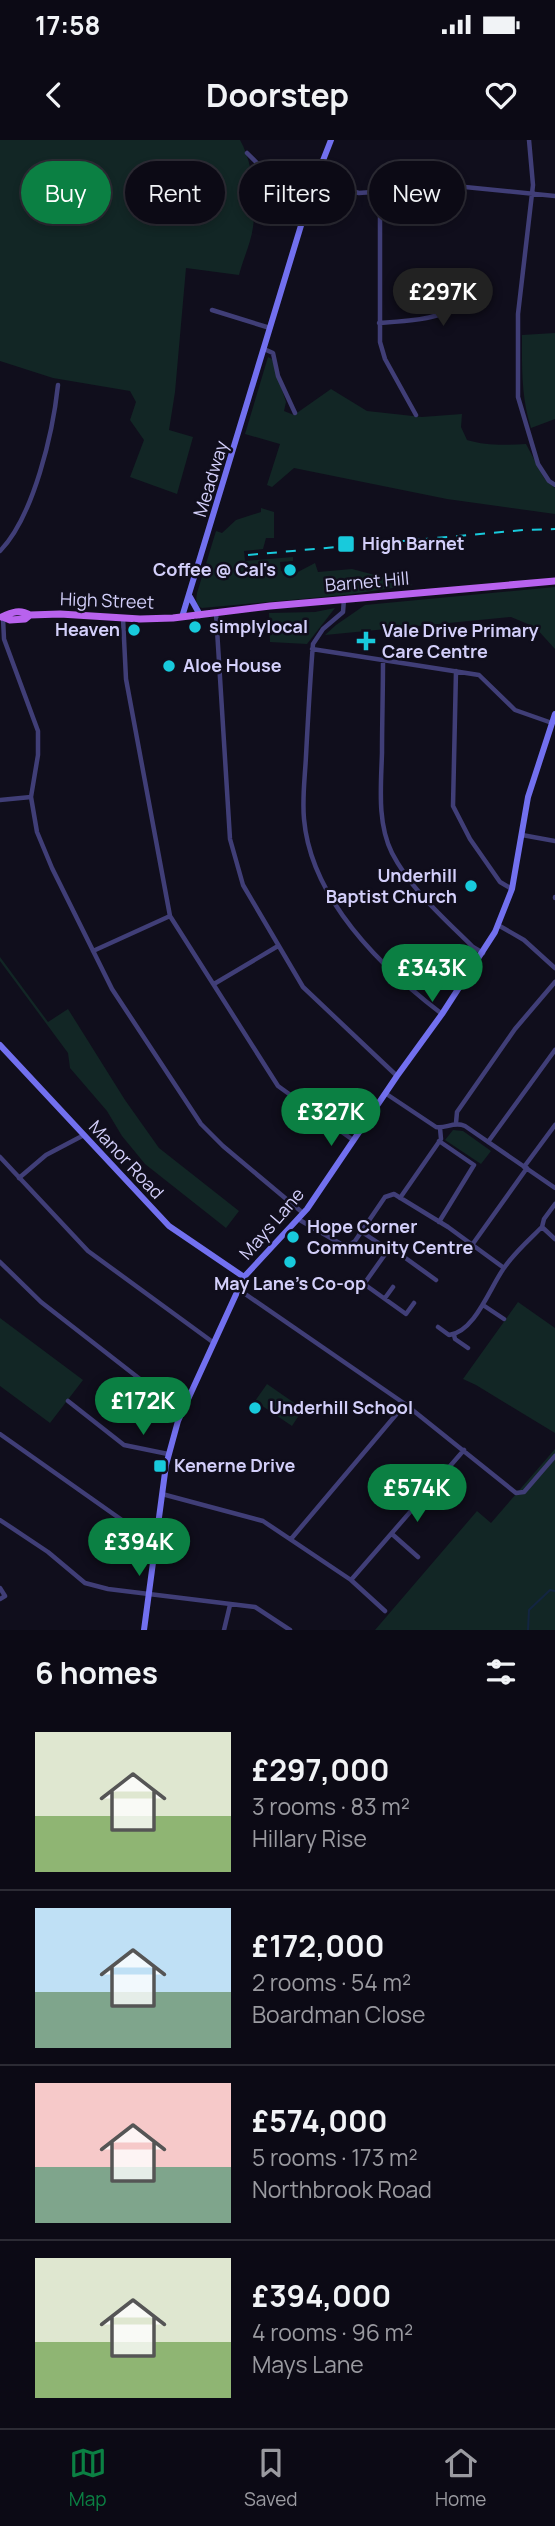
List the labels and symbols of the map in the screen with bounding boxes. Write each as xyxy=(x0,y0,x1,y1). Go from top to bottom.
pin: £297K xyxy=(394,268,492,328)
street label: Meadway xyxy=(187,437,233,520)
place label: High Barnet xyxy=(362,531,465,555)
marker: High Barnet xyxy=(336,534,356,554)
place label: Coffee @ Cal's xyxy=(153,557,276,581)
marker: Coffee @ Cal's xyxy=(282,562,298,578)
street label: Barnet Hill xyxy=(324,565,410,597)
street label: High Street xyxy=(59,586,155,614)
place label: simplylocal xyxy=(209,614,308,638)
place label: Heaven xyxy=(55,617,120,641)
place label: Vale Drive Primary Care Centre xyxy=(382,618,539,663)
marker: simplylocal xyxy=(187,619,203,635)
marker: Heaven xyxy=(126,622,142,638)
marker: Vale Drive Primary Care Centre xyxy=(356,631,376,651)
place label: Aloe House xyxy=(183,653,282,677)
marker: Aloe House xyxy=(161,658,177,674)
place label: Underhill Baptist Church xyxy=(326,863,457,908)
marker: Underhill Baptist Church xyxy=(463,878,479,894)
pin: £343K xyxy=(383,944,481,1004)
pin: £327K xyxy=(282,1088,380,1148)
street label: Manor Road xyxy=(84,1115,169,1204)
street label: Mays Lane xyxy=(233,1182,309,1264)
place label: Hope Corner Community Centre xyxy=(307,1214,473,1259)
marker: Hope Corner Community Centre xyxy=(285,1229,301,1245)
marker: May Lane's Co-op xyxy=(282,1254,298,1270)
place label: May Lane's Co-op xyxy=(214,1271,366,1295)
pin: £172K xyxy=(94,1378,192,1437)
place label: Underhill School xyxy=(269,1395,413,1419)
marker: Underhill School xyxy=(247,1400,263,1416)
place label: Kenerne Drive xyxy=(174,1453,296,1477)
marker: Kenerne Drive xyxy=(152,1458,168,1474)
pin: £574K xyxy=(368,1464,466,1524)
pin: £394K xyxy=(90,1518,188,1578)

